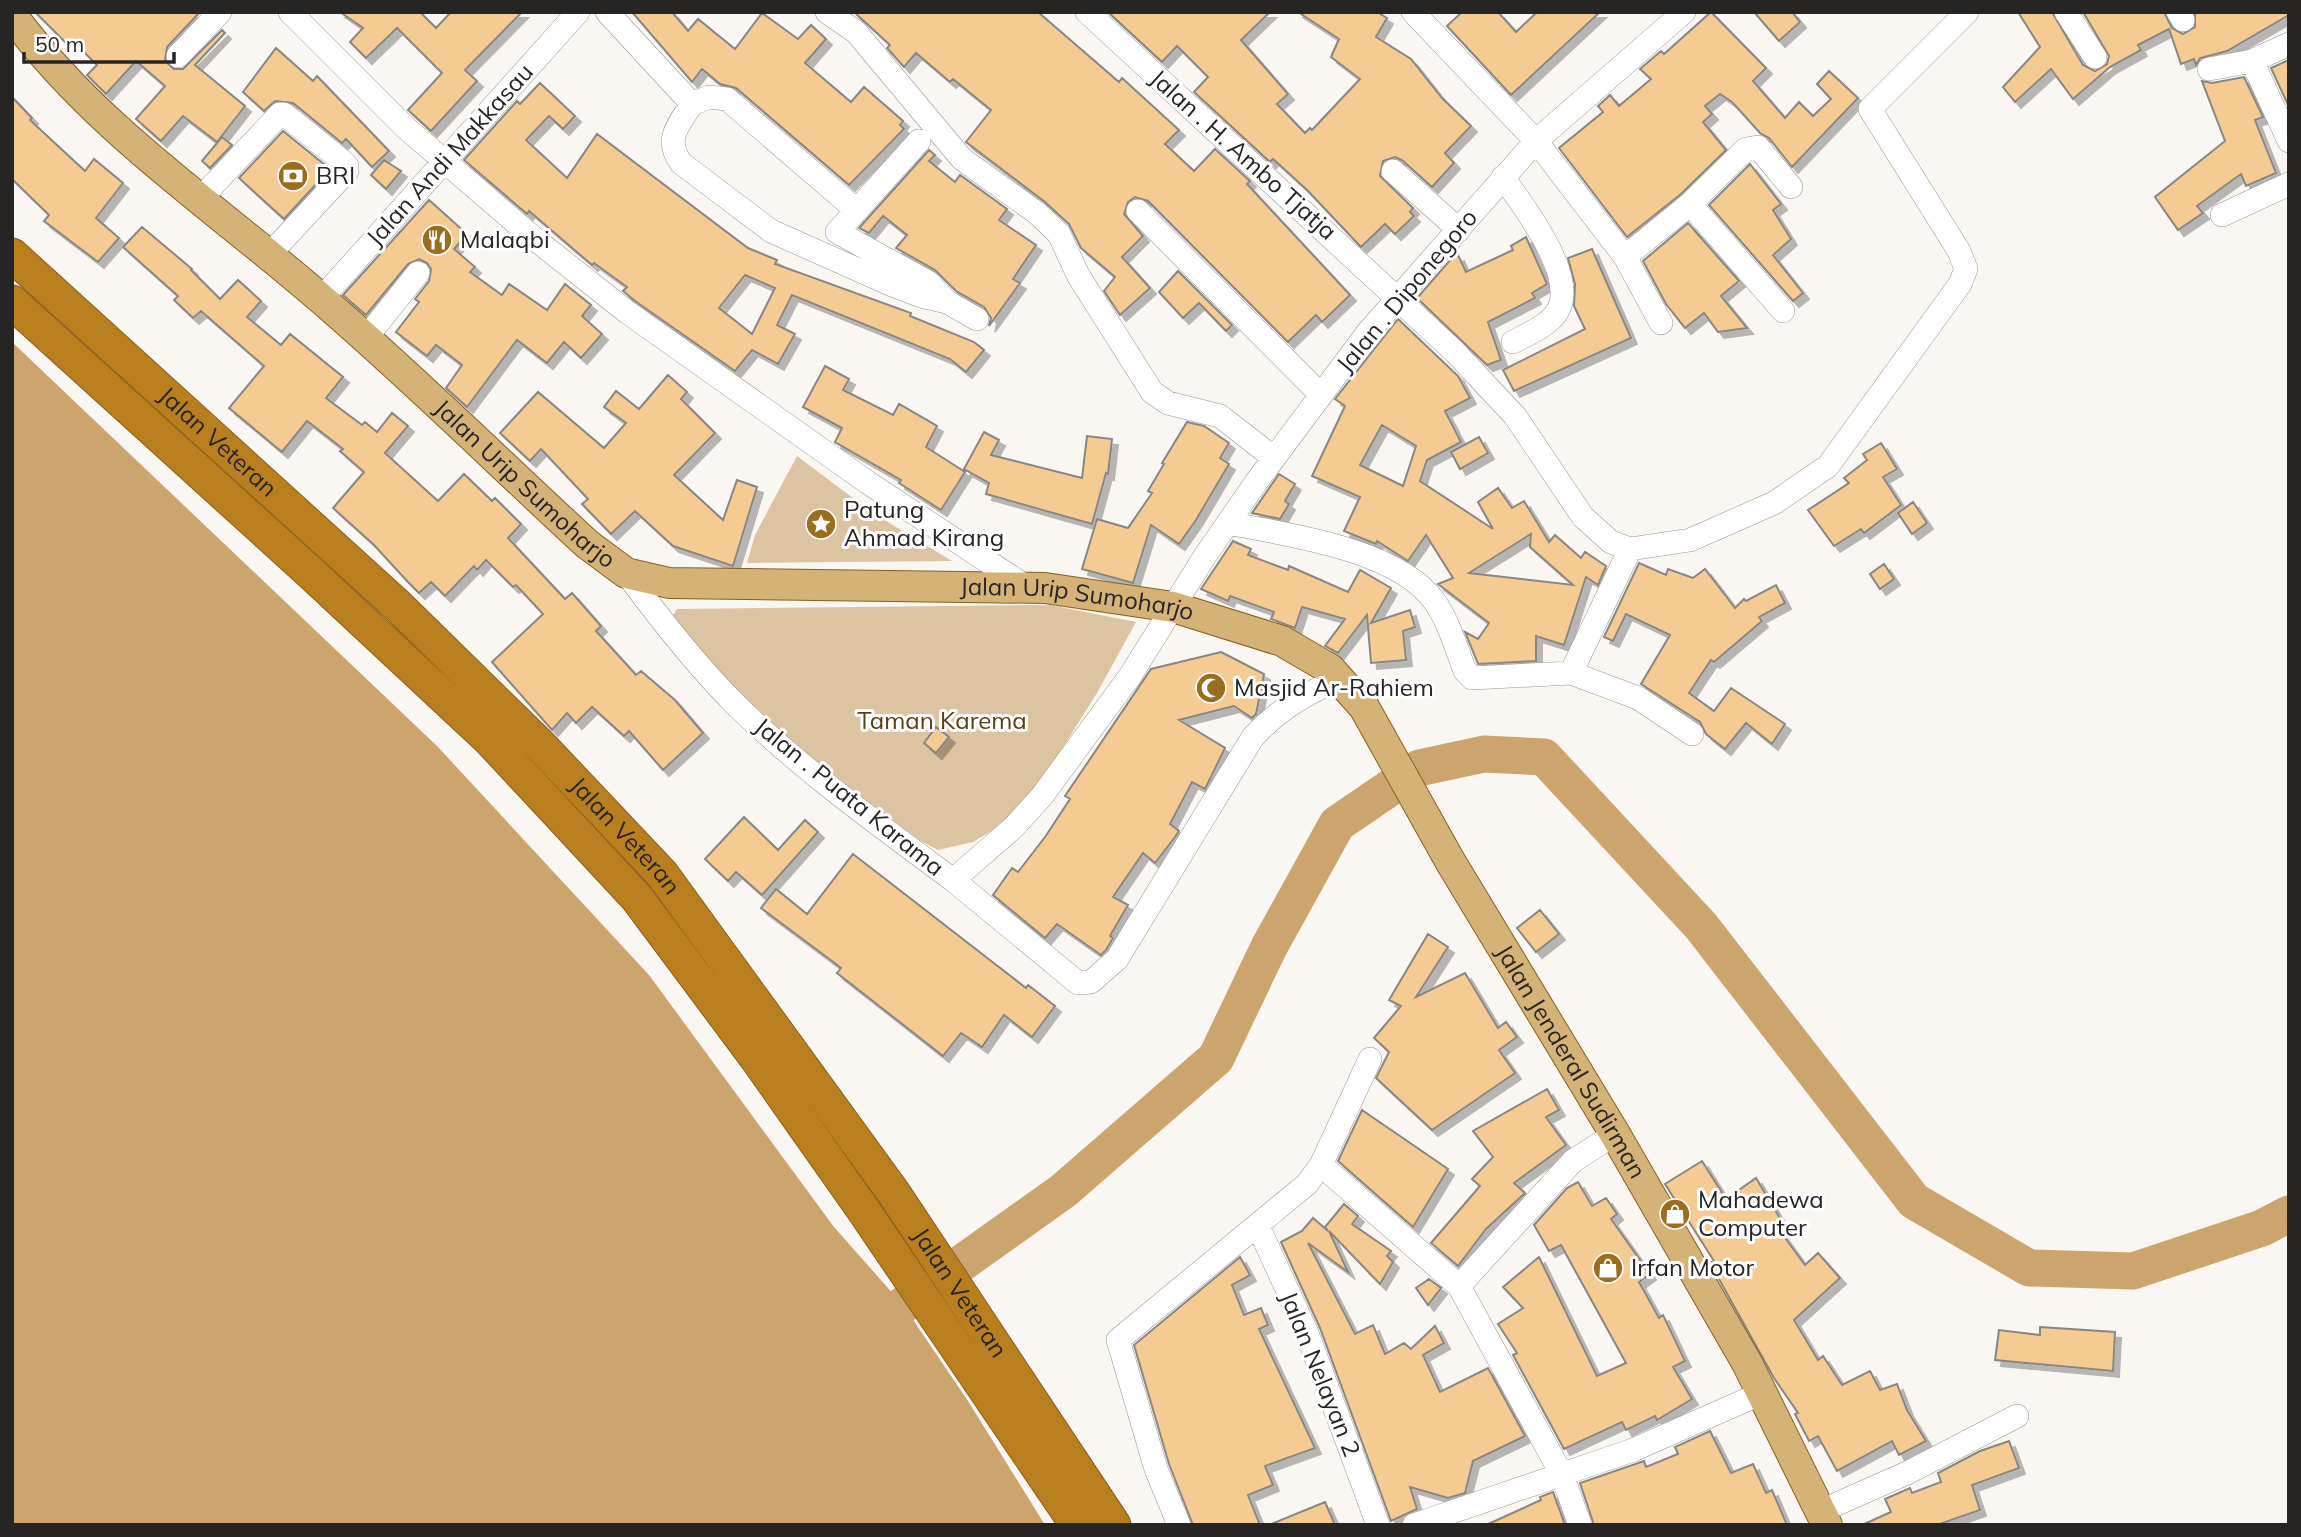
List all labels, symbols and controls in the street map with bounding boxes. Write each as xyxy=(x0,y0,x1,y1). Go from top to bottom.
scale bar xyxy=(24,21,175,65)
text: 50 m xyxy=(35,31,84,57)
street label: Jalan Andi Makkasau xyxy=(359,57,539,252)
street label: Jalan . H. Ambo Tjatja xyxy=(1144,63,1343,246)
bank icon: BRI xyxy=(276,159,310,193)
place label: BRI xyxy=(316,160,355,190)
street label: Jalan . Diponegoro xyxy=(1329,203,1483,378)
restaurant icon: Malaqbi xyxy=(420,223,454,257)
place label: Malaqbi xyxy=(460,224,550,254)
street label: Jalan Veteran xyxy=(153,380,284,503)
street label: Jalan Urip Sumoharjo xyxy=(428,393,622,574)
place label: Patung Ahmad Kirang xyxy=(844,494,1004,552)
place icon: Patung Ahmad Kirang xyxy=(804,507,838,541)
street label: Jalan Urip Sumoharjo xyxy=(960,571,1198,627)
mosque icon: Masjid Ar-Rahiem xyxy=(1194,671,1228,705)
place label: Masjid Ar-Rahiem xyxy=(1234,672,1434,702)
park label: Taman Karema xyxy=(857,705,1027,735)
street label: Jalan . Puata Karama xyxy=(749,711,951,882)
street label: Jalan Veteran xyxy=(564,770,688,900)
street label: Jalan Jenderal Sudirman xyxy=(1490,939,1653,1183)
place label: Mahadewa Computer xyxy=(1698,1184,1824,1242)
shop icon: Mahadewa Computer xyxy=(1658,1197,1692,1231)
street label: Jalan Veteran xyxy=(907,1222,1015,1363)
shop icon: Irfan Motor xyxy=(1591,1251,1625,1285)
place label: Irfan Motor xyxy=(1631,1252,1754,1282)
street label: Jalan Nelayan 2 xyxy=(1274,1287,1368,1461)

